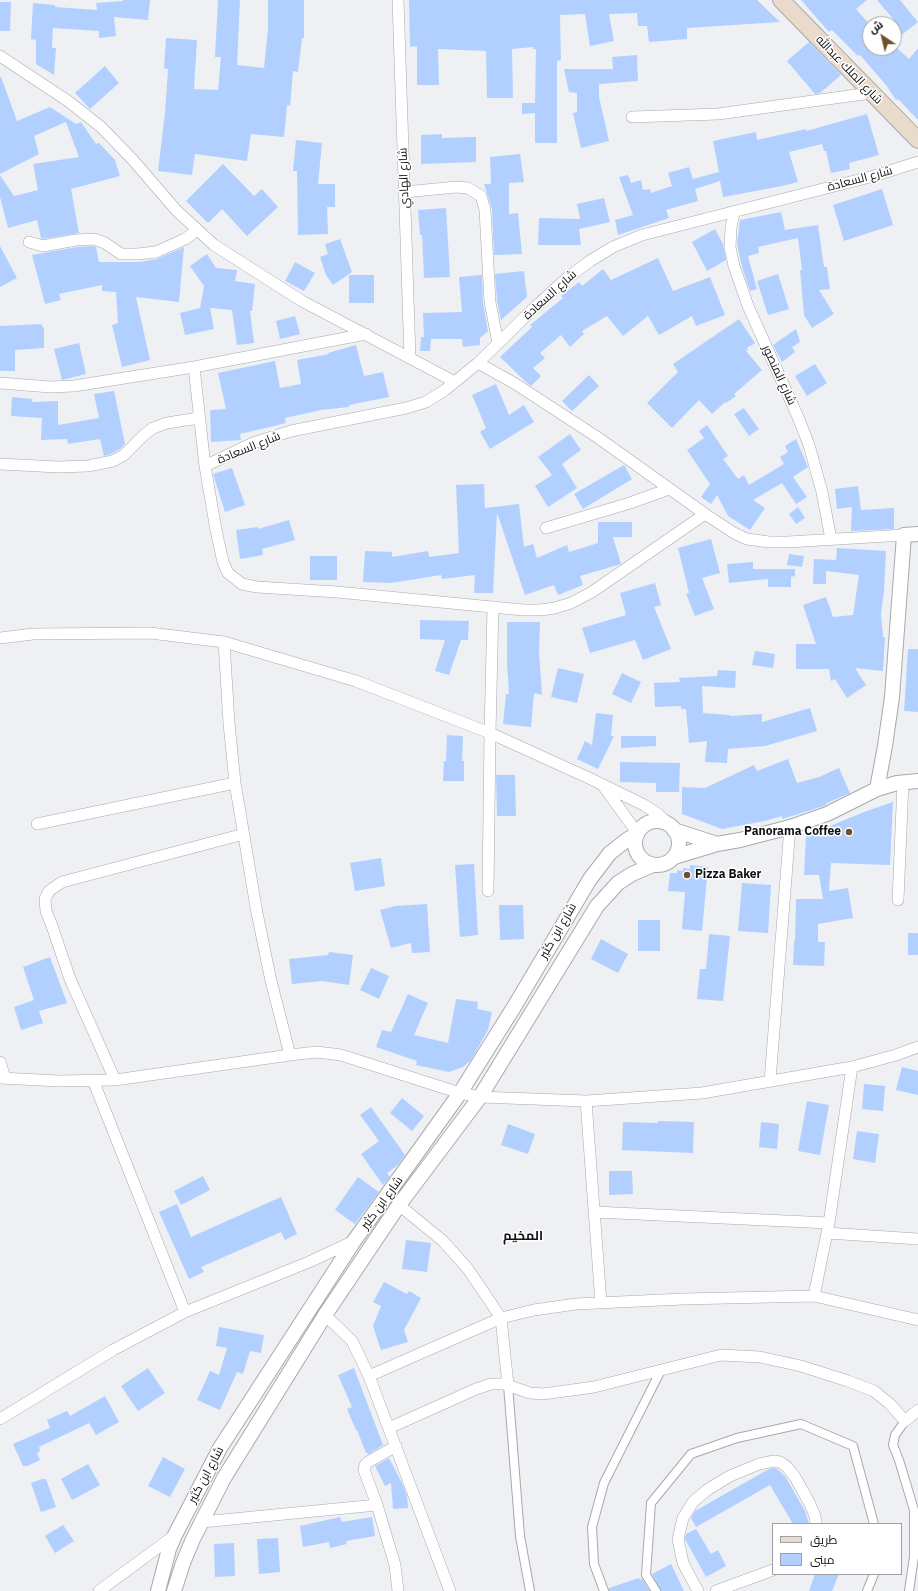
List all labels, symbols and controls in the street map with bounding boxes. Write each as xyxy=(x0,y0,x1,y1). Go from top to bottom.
north arrow xyxy=(862,16,902,56)
text: ش xyxy=(866,17,885,37)
street label: شارع الملك عبدالله xyxy=(813,33,885,107)
street label: شارع الهادي xyxy=(396,147,412,209)
street label: شارع السعادة xyxy=(826,163,894,195)
street label: شارع السعادة xyxy=(520,267,580,323)
street label: شارع المنصور xyxy=(759,343,799,407)
street label: شارع السعادة xyxy=(215,429,283,467)
place label: Panorama Coffee xyxy=(744,825,841,839)
marker: Panorama Coffee xyxy=(844,827,854,837)
place label: Pizza Baker xyxy=(695,868,761,882)
marker: Pizza Baker xyxy=(682,870,692,880)
street label: شارع ابن كثير xyxy=(536,901,580,961)
street label: شارع ابن كثير xyxy=(358,1174,406,1232)
district label: المخيم xyxy=(503,1228,543,1244)
street label: شارع ابن كثير xyxy=(185,1444,227,1506)
legend xyxy=(772,1523,902,1575)
text: طريق xyxy=(810,1532,837,1547)
text: مبنى xyxy=(810,1552,835,1567)

